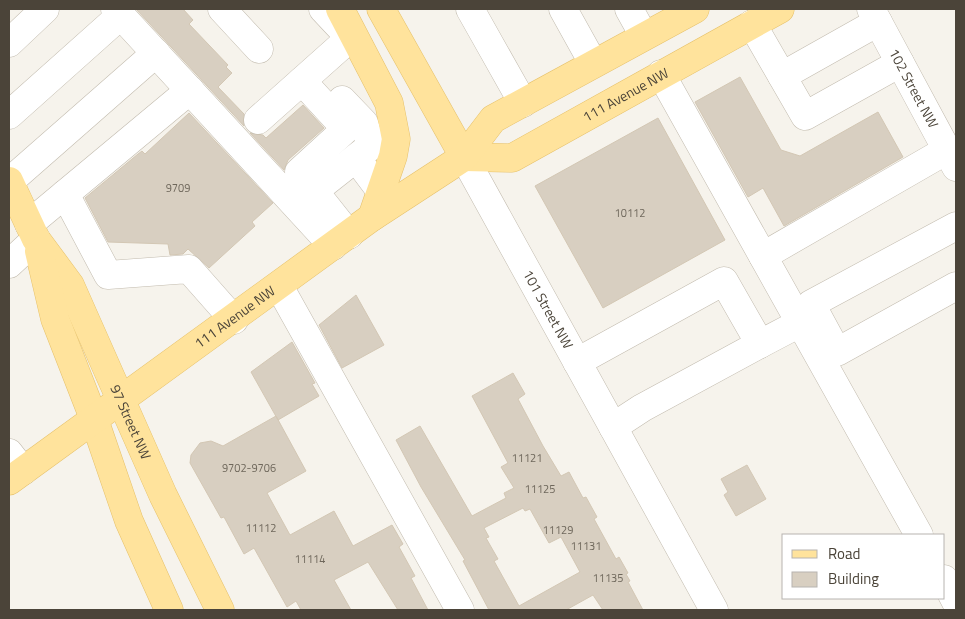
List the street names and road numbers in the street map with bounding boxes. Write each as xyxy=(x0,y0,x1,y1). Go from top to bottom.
street label: 102 Street NW xyxy=(884,44,944,132)
street label: 111 Avenue NW xyxy=(579,62,672,127)
street label: 101 Street NW xyxy=(518,266,579,353)
street label: 111 Avenue NW xyxy=(190,280,279,353)
street label: 97 Street NW xyxy=(105,381,157,463)

